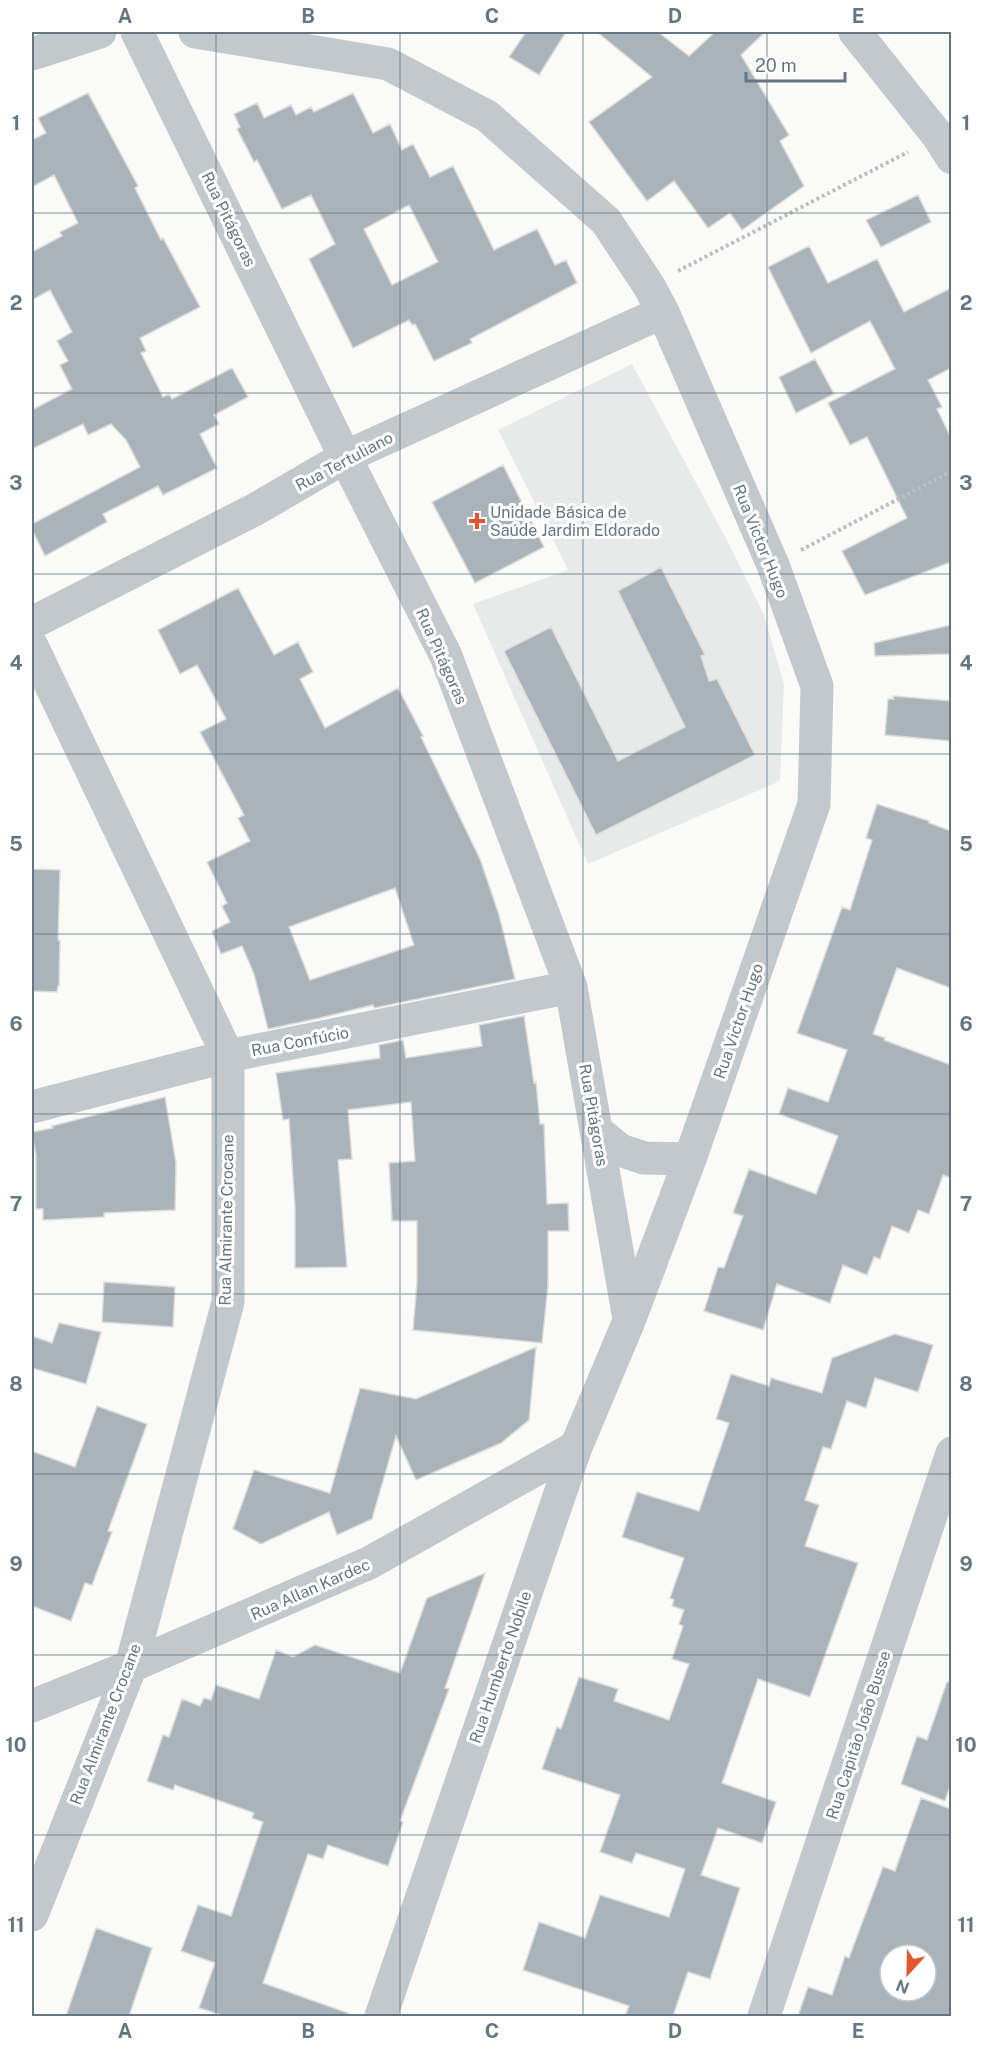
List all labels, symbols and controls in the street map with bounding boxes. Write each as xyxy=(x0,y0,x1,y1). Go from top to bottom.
text: A xyxy=(118,4,132,28)
text: B xyxy=(301,4,315,28)
text: C xyxy=(485,4,499,28)
text: D xyxy=(668,4,682,28)
text: E xyxy=(852,4,864,28)
scale bar xyxy=(746,45,845,83)
text: 20 m xyxy=(755,55,797,76)
text: 1 xyxy=(12,111,20,135)
text: 1 xyxy=(962,111,970,135)
street label: Rua Pitágoras xyxy=(197,169,260,270)
text: 2 xyxy=(10,291,22,315)
text: 2 xyxy=(960,291,972,315)
street label: Rua Tertuliano xyxy=(292,428,396,495)
text: 3 xyxy=(9,471,23,495)
text: 3 xyxy=(959,471,973,495)
street label: Rua Victor Hugo xyxy=(729,482,792,601)
place label: Unidade Básica de Saúde Jardim Eldorado xyxy=(490,503,660,540)
marker: Unidade Básica de Saúde Jardim Eldorado xyxy=(468,512,486,530)
street label: Rua Pitágoras xyxy=(412,605,471,707)
text: 4 xyxy=(9,651,23,675)
text: 4 xyxy=(959,651,973,675)
text: 5 xyxy=(9,832,23,856)
text: 5 xyxy=(959,832,973,856)
street label: Rua Victor Hugo xyxy=(710,961,767,1081)
text: 6 xyxy=(9,1012,23,1036)
text: 6 xyxy=(959,1012,973,1036)
street label: Rua Confúcio xyxy=(250,1023,350,1060)
street label: Rua Pitágoras xyxy=(575,1062,612,1168)
street label: Rua Almirante Crocane xyxy=(216,1134,237,1306)
text: 7 xyxy=(10,1192,22,1216)
text: 7 xyxy=(960,1192,972,1216)
text: 8 xyxy=(9,1372,23,1396)
text: 8 xyxy=(959,1372,973,1396)
text: 9 xyxy=(9,1552,23,1576)
text: 9 xyxy=(959,1552,973,1576)
street label: Rua Allan Kardec xyxy=(248,1555,373,1624)
street label: Rua Humberto Nobile xyxy=(465,1589,535,1746)
street label: Rua Almirante Crocane xyxy=(66,1641,145,1808)
street label: Rua Capitão João Busse xyxy=(822,1649,895,1822)
text: 10 xyxy=(5,1733,27,1757)
text: 10 xyxy=(955,1733,977,1757)
text: 11 xyxy=(7,1913,25,1937)
text: 11 xyxy=(957,1913,975,1937)
north arrow xyxy=(878,1943,938,2003)
text: N xyxy=(893,1975,912,1998)
text: A xyxy=(118,2019,132,2043)
text: B xyxy=(301,2019,315,2043)
text: C xyxy=(485,2019,499,2043)
text: D xyxy=(668,2019,682,2043)
text: E xyxy=(852,2019,864,2043)

